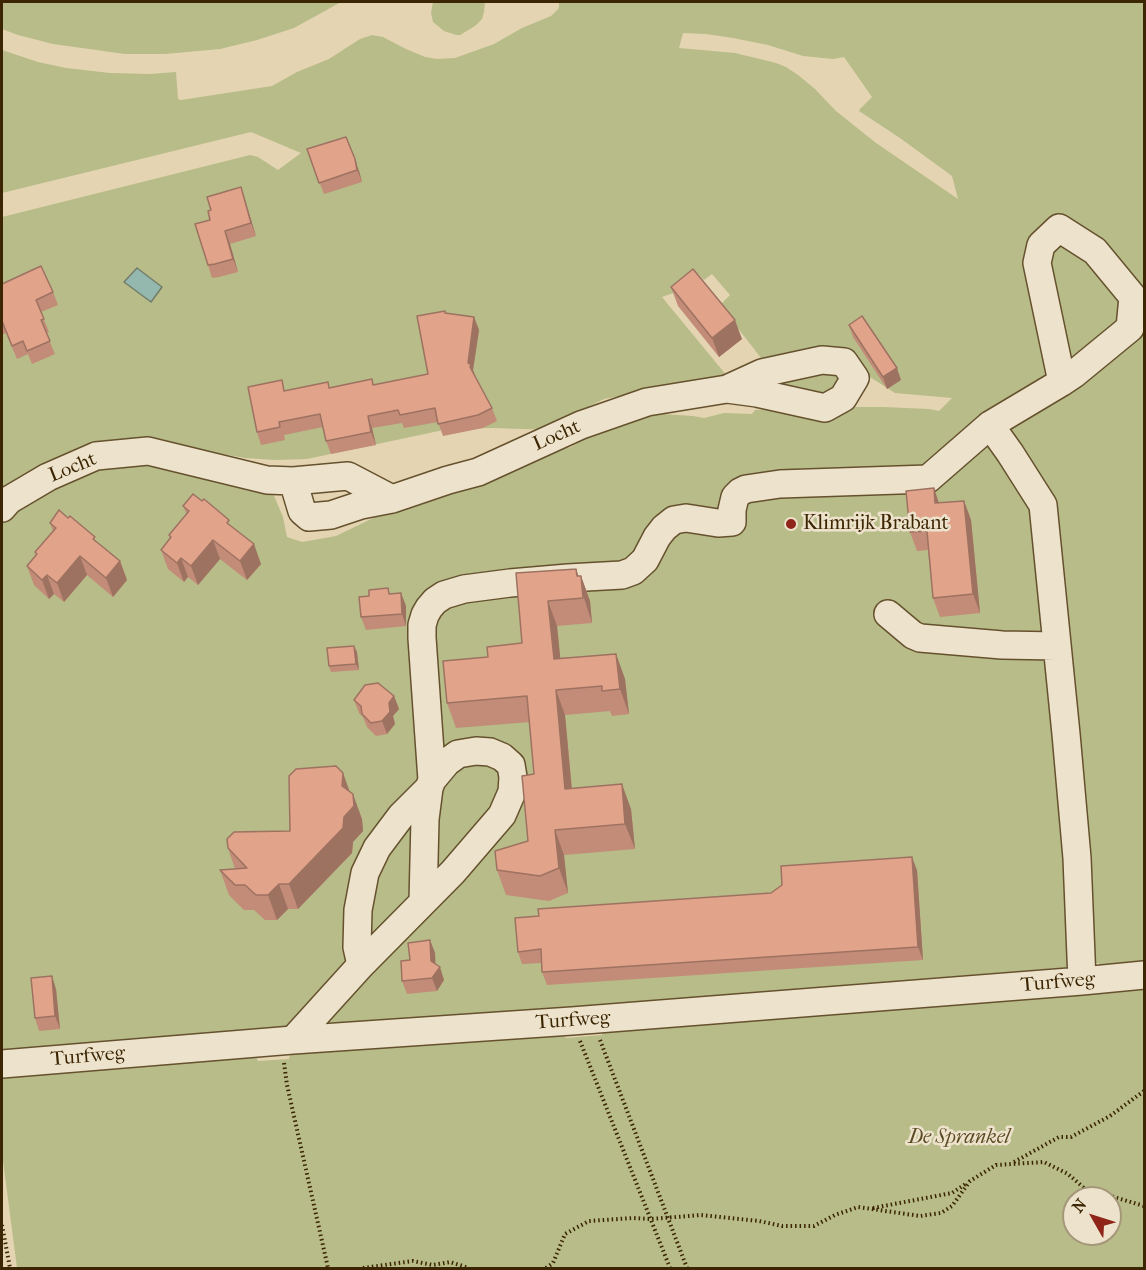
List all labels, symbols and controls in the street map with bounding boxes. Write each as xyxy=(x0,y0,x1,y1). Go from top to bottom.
street label: Locht xyxy=(530,415,584,457)
street label: Locht xyxy=(46,448,100,488)
place label: Klimrijk Brabant xyxy=(803,512,949,536)
marker: Klimrijk Brabant xyxy=(784,517,798,531)
street label: Turfweg xyxy=(1020,968,1096,998)
street label: Turfweg xyxy=(535,1006,611,1036)
street label: Turfweg xyxy=(50,1042,126,1072)
park label: De Sprankel xyxy=(908,1126,1010,1150)
north arrow xyxy=(1062,1186,1122,1246)
text: N xyxy=(1068,1195,1090,1216)

